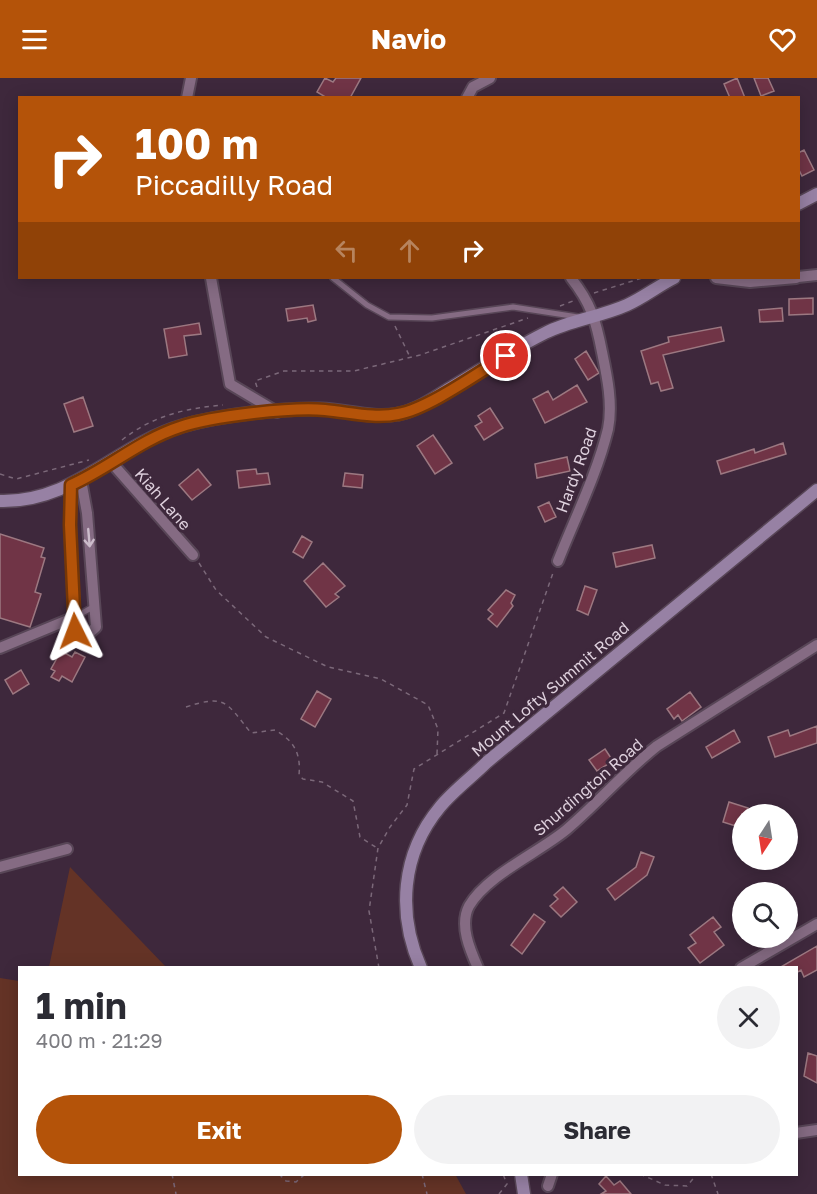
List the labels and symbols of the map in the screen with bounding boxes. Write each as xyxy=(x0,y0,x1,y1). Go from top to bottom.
pin xyxy=(480,330,531,381)
street label: Hardy Road xyxy=(551,425,601,515)
street label: Kiah Lane xyxy=(131,464,195,534)
one-way arrow xyxy=(84,528,95,548)
position arrow xyxy=(43,599,107,663)
street label: Mount Lofty Summit Road xyxy=(467,617,633,761)
street label: Shurdington Road xyxy=(529,734,647,840)
north arrow xyxy=(732,804,798,870)

